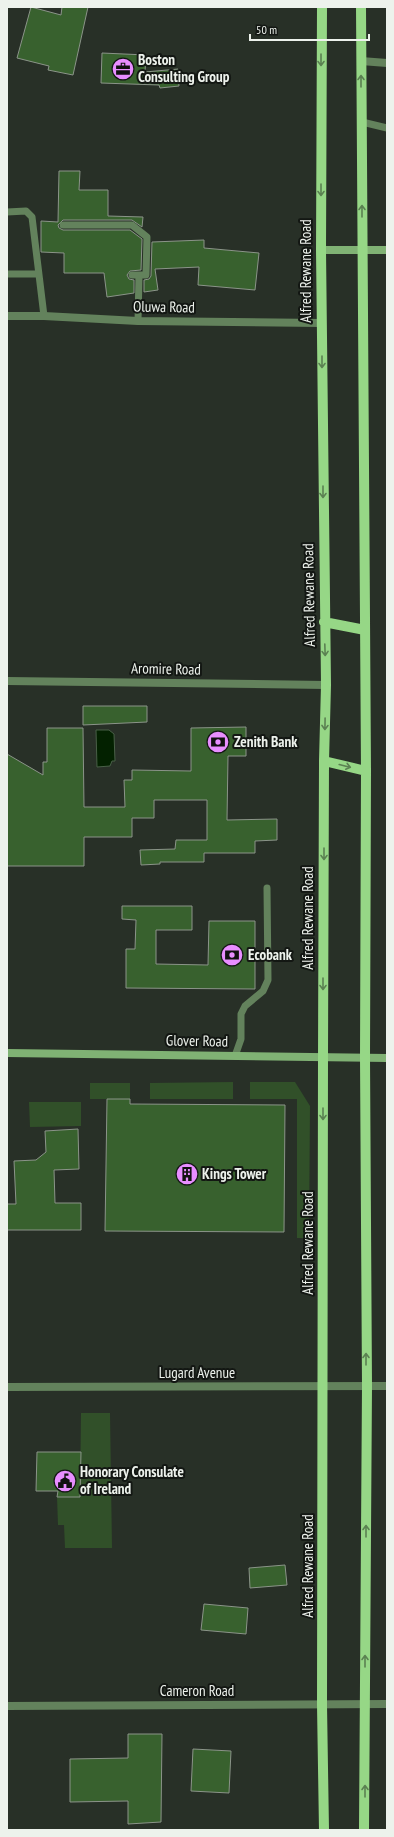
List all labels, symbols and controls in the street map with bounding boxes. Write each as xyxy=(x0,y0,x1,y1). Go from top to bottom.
scale bar xyxy=(250,16,369,42)
text: 50 m xyxy=(256,22,277,37)
place label: Boston Consulting Group xyxy=(138,50,230,86)
one-way arrow xyxy=(317,53,325,66)
office icon: Boston Consulting Group xyxy=(110,56,136,82)
one-way arrow xyxy=(357,75,365,88)
one-way arrow xyxy=(317,183,325,196)
one-way arrow xyxy=(358,205,366,218)
street label: Alfred Rewane Road xyxy=(296,219,315,323)
street label: Oluwa Road xyxy=(133,296,195,317)
one-way arrow xyxy=(318,355,326,368)
one-way arrow xyxy=(319,485,327,498)
street label: Alfred Rewane Road xyxy=(298,543,319,647)
one-way arrow xyxy=(321,643,328,656)
street label: Aromire Road xyxy=(131,658,201,679)
one-way arrow xyxy=(321,717,328,730)
bank icon: Zenith Bank xyxy=(205,729,231,755)
place label: Zenith Bank xyxy=(234,732,298,751)
one-way arrow xyxy=(338,763,351,770)
one-way arrow xyxy=(320,847,328,860)
street label: Alfred Rewane Road xyxy=(298,866,317,970)
bank icon: Ecobank xyxy=(219,942,245,968)
place label: Ecobank xyxy=(248,945,293,964)
one-way arrow xyxy=(319,977,327,990)
street label: Glover Road xyxy=(166,1030,228,1051)
one-way arrow xyxy=(319,1107,327,1120)
building icon: Kings Tower xyxy=(174,1161,200,1187)
place label: Kings Tower xyxy=(202,1164,267,1183)
street label: Alfred Rewane Road xyxy=(298,1191,317,1295)
one-way arrow xyxy=(363,1353,370,1366)
street label: Lugard Avenue xyxy=(159,1363,235,1382)
place label: Honorary Consulate of Ireland xyxy=(80,1462,184,1498)
public building icon: Honorary Consulate of Ireland xyxy=(52,1468,78,1494)
street label: Alfred Rewane Road xyxy=(298,1514,317,1618)
one-way arrow xyxy=(362,1525,370,1538)
one-way arrow xyxy=(361,1655,369,1668)
street label: Cameron Road xyxy=(160,1681,234,1700)
one-way arrow xyxy=(361,1785,369,1798)

